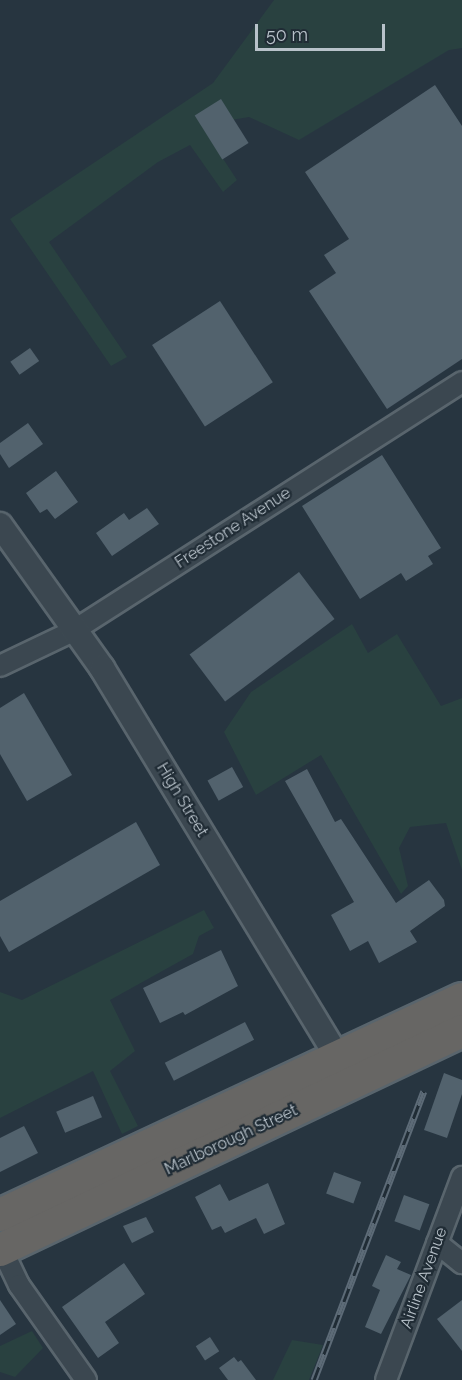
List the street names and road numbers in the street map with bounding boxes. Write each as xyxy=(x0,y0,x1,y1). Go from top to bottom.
street label: Freestone Avenue xyxy=(171,483,295,573)
street label: High Street xyxy=(152,760,212,840)
street label: Marlborough Street xyxy=(162,1101,300,1179)
street label: Airline Avenue xyxy=(397,1225,451,1331)

